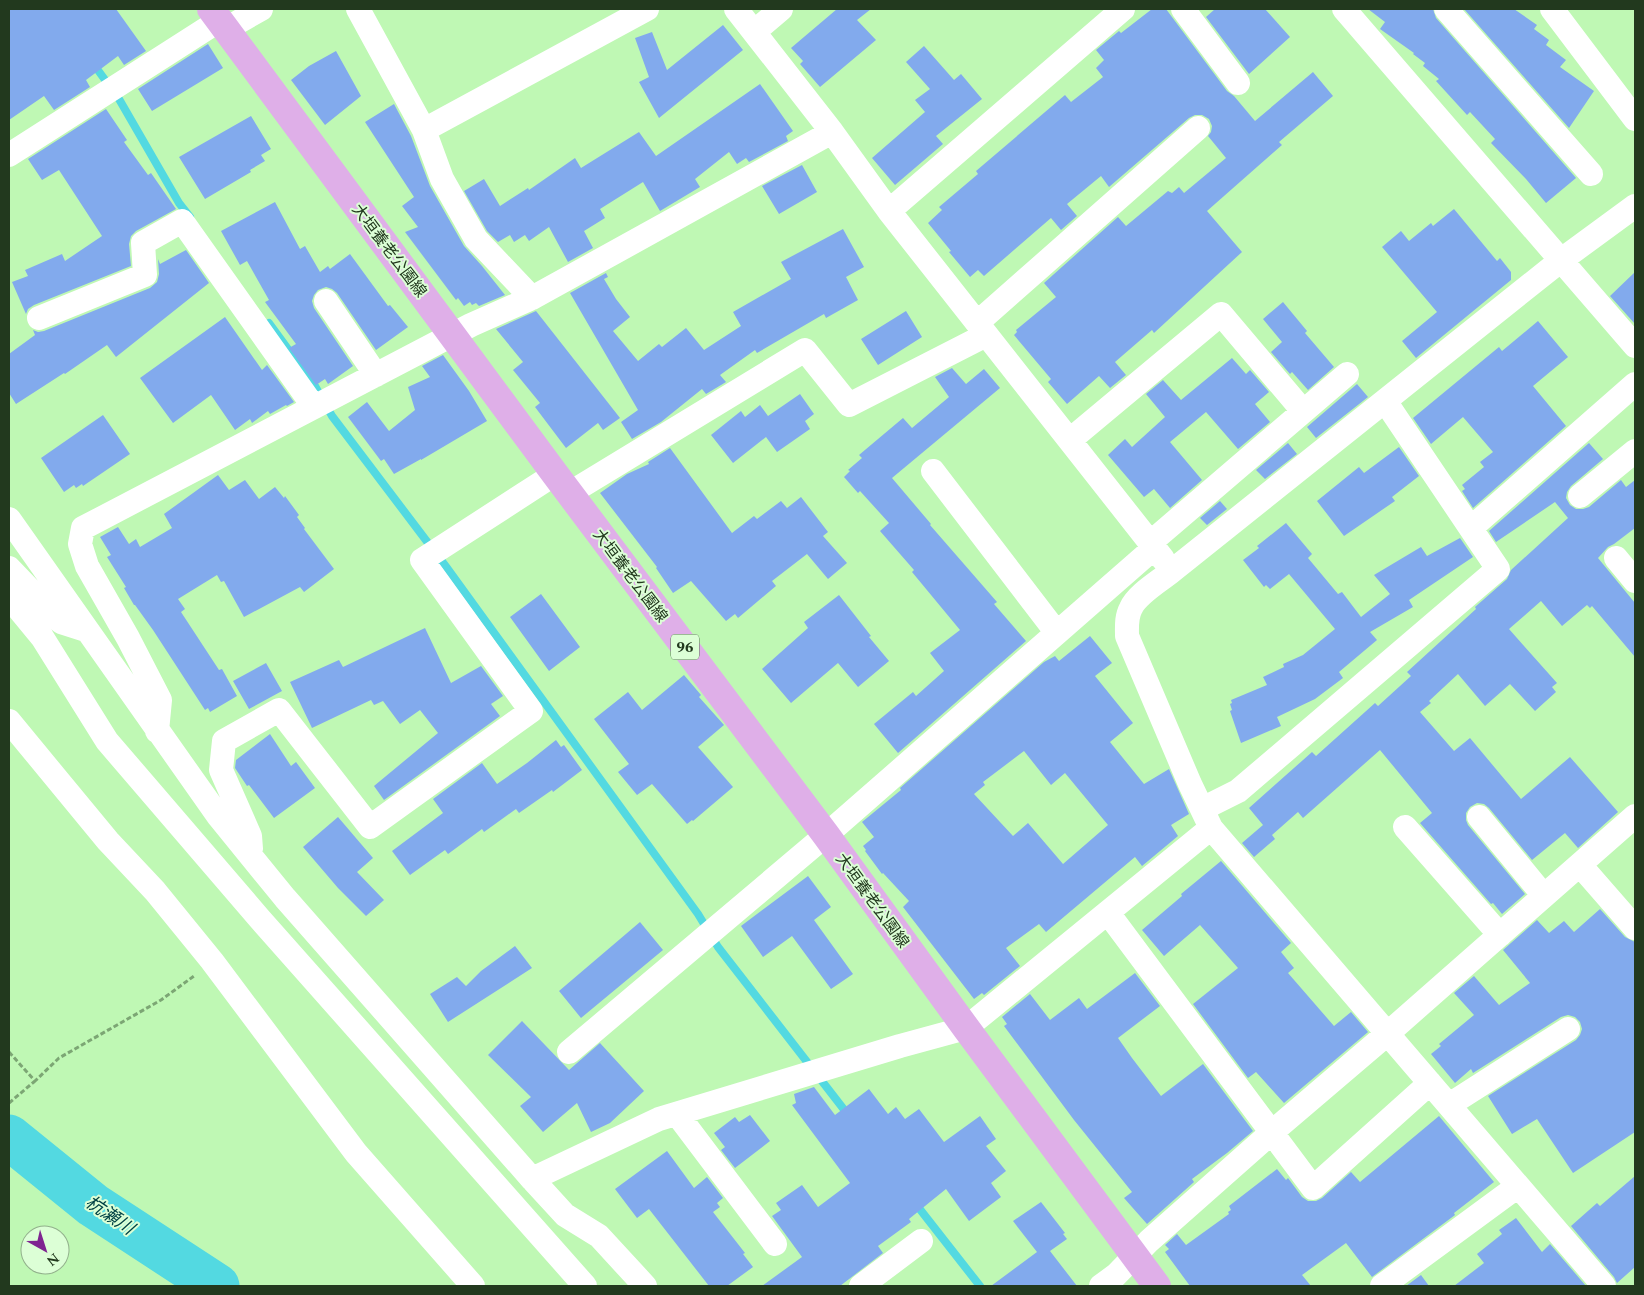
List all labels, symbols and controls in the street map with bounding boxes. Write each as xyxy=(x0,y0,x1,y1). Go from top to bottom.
street label: 大垣養老公園線 xyxy=(346,199,432,303)
street label: 大垣養老公園線 xyxy=(587,524,673,628)
road number: 96 xyxy=(671,634,699,660)
street label: 大垣養老公園線 xyxy=(830,848,915,953)
water label: 杭瀬川 xyxy=(80,1189,141,1243)
north arrow xyxy=(20,1225,70,1275)
text: N xyxy=(42,1248,64,1271)

